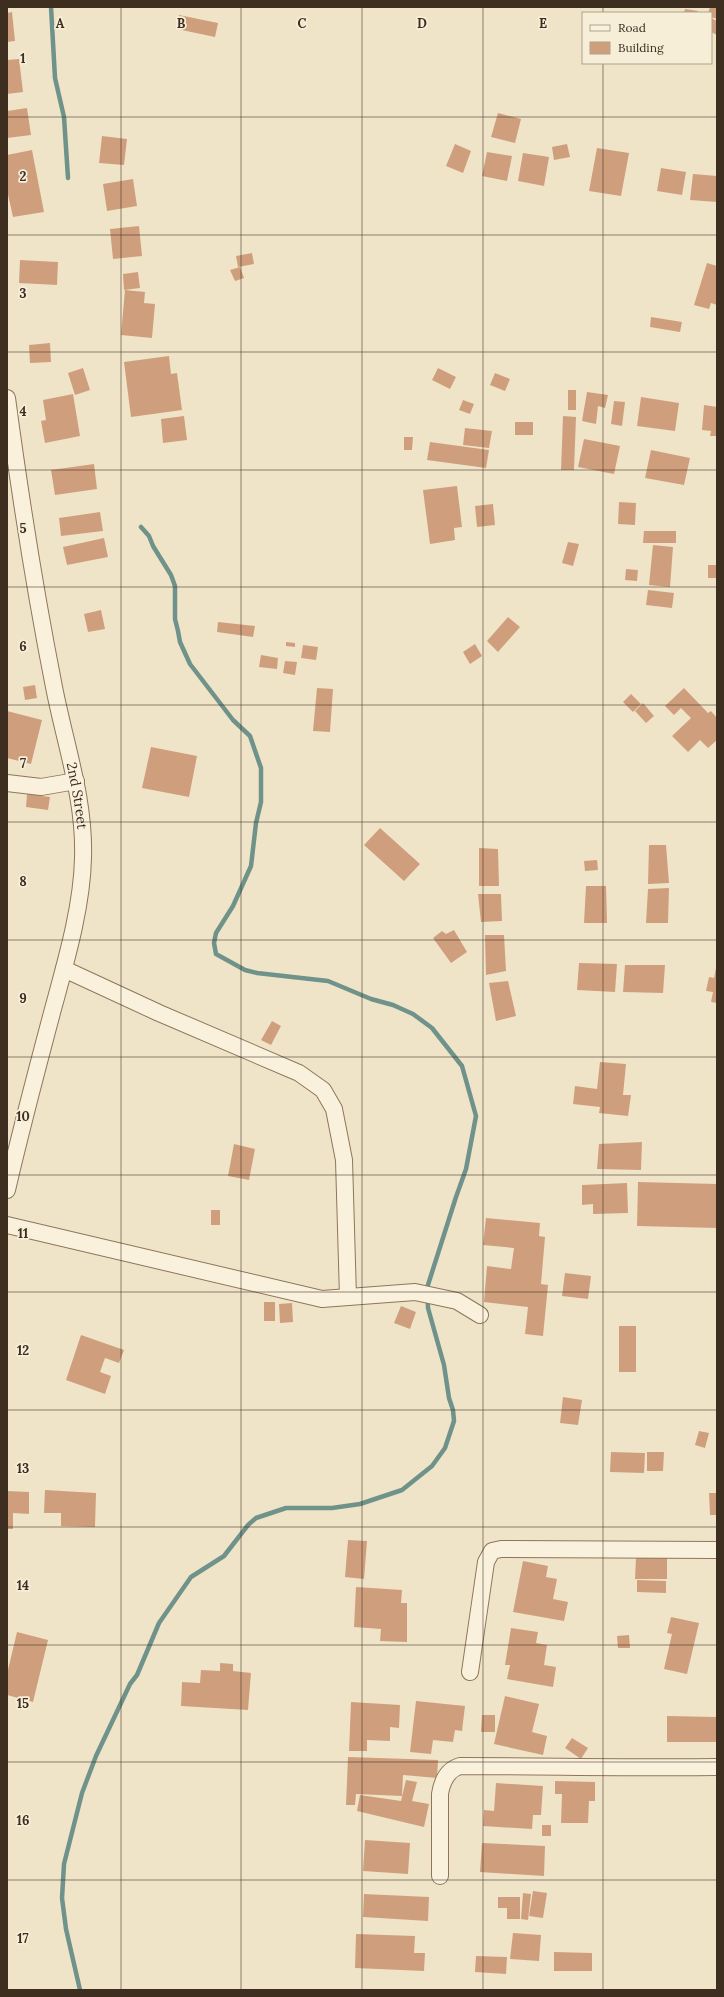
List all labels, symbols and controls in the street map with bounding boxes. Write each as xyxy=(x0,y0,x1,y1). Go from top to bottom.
legend xyxy=(582,12,712,64)
text: A xyxy=(56,15,65,32)
text: B xyxy=(177,15,186,32)
text: C xyxy=(298,15,307,32)
text: D xyxy=(417,15,427,32)
text: E xyxy=(539,15,547,32)
text: Road xyxy=(618,20,646,35)
text: Building xyxy=(618,40,664,55)
text: 1 xyxy=(20,50,26,67)
text: 2 xyxy=(20,168,27,185)
text: 3 xyxy=(19,285,27,302)
text: 4 xyxy=(19,403,27,420)
text: 5 xyxy=(19,520,27,537)
text: 6 xyxy=(19,638,27,655)
text: 7 xyxy=(20,755,26,772)
street label: 2nd Street xyxy=(62,760,91,830)
text: 8 xyxy=(19,873,27,890)
text: 9 xyxy=(19,990,27,1007)
text: 10 xyxy=(16,1108,30,1125)
text: 11 xyxy=(18,1225,28,1242)
text: 12 xyxy=(17,1342,29,1359)
text: 13 xyxy=(17,1460,29,1477)
text: 14 xyxy=(17,1577,29,1594)
text: 15 xyxy=(17,1695,29,1712)
text: 16 xyxy=(17,1812,29,1829)
text: 17 xyxy=(17,1930,29,1947)

